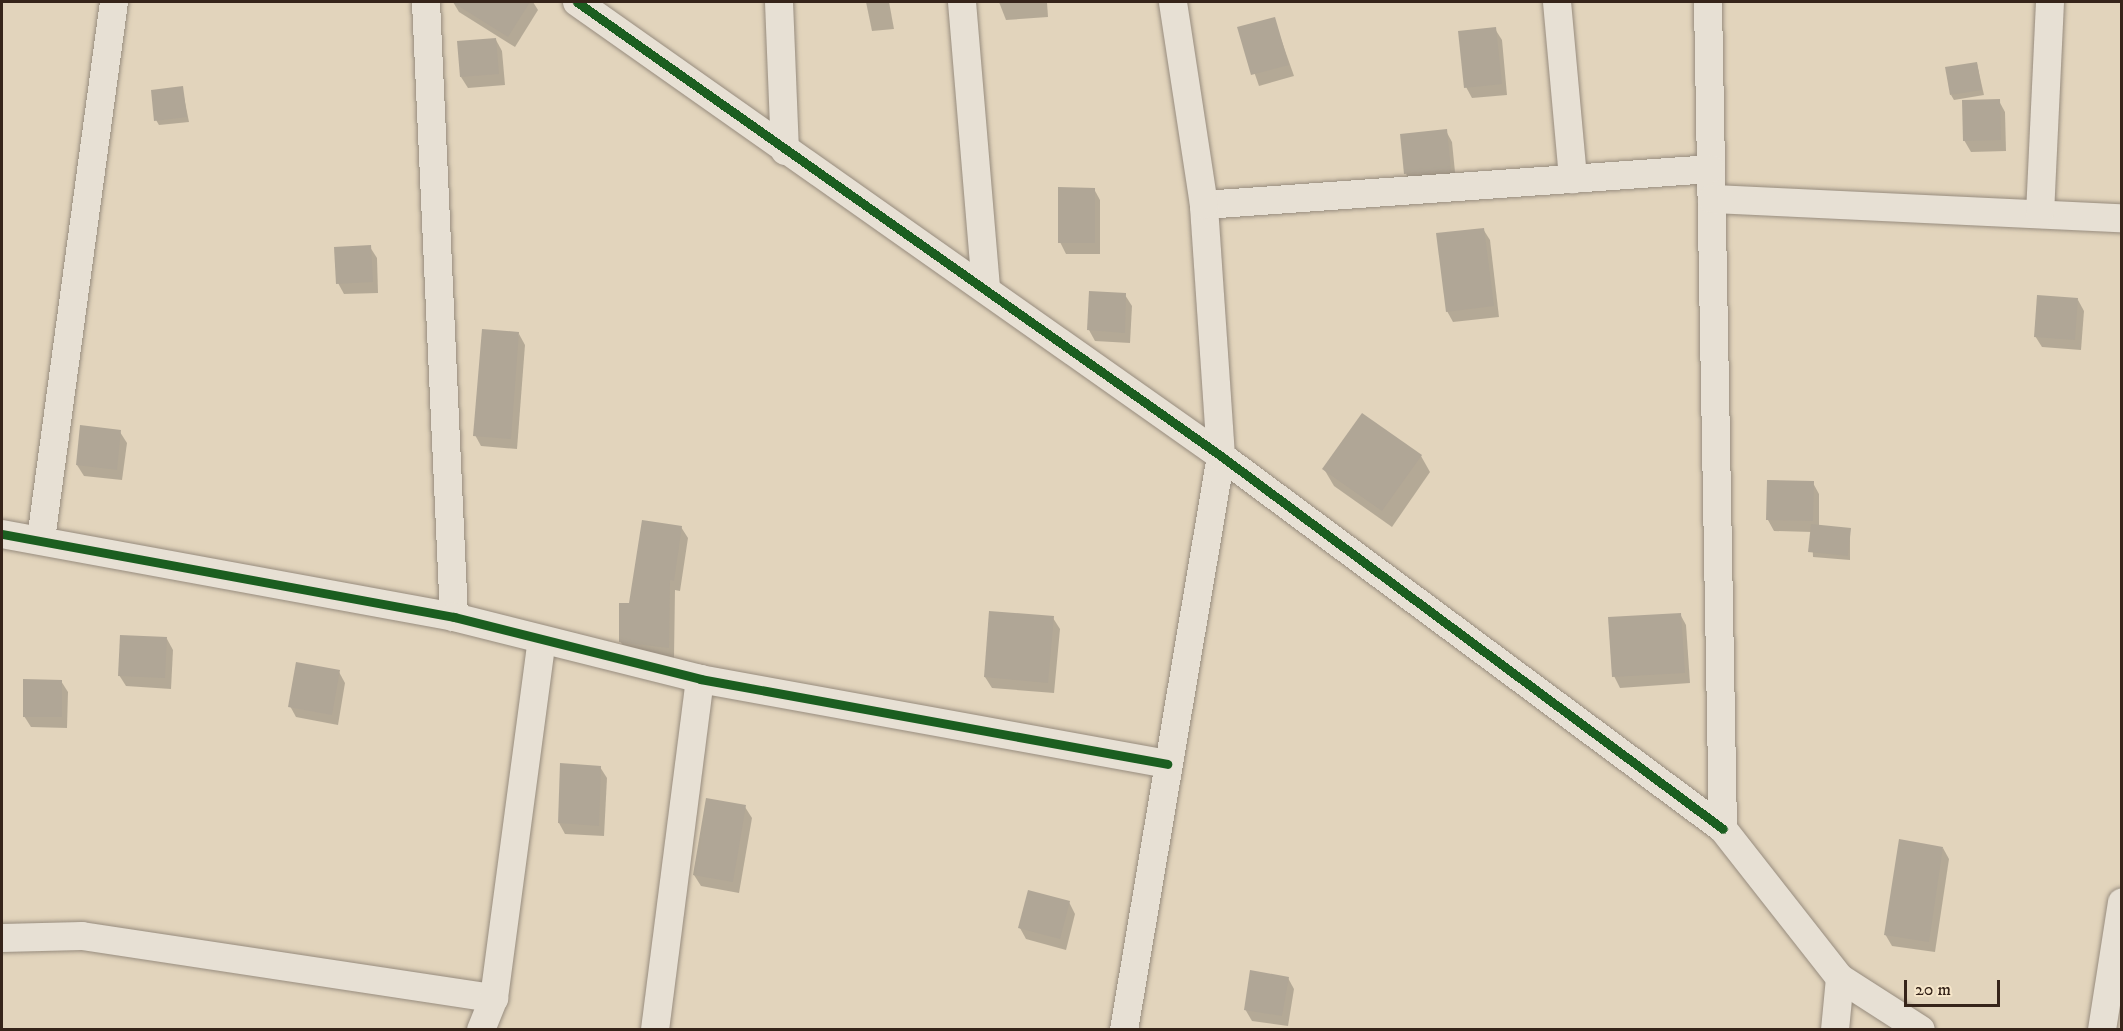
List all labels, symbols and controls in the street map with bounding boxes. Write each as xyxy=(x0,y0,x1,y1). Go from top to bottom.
scale bar xyxy=(1907,968,2003,1006)
text: 20 m xyxy=(1915,979,1951,1001)

